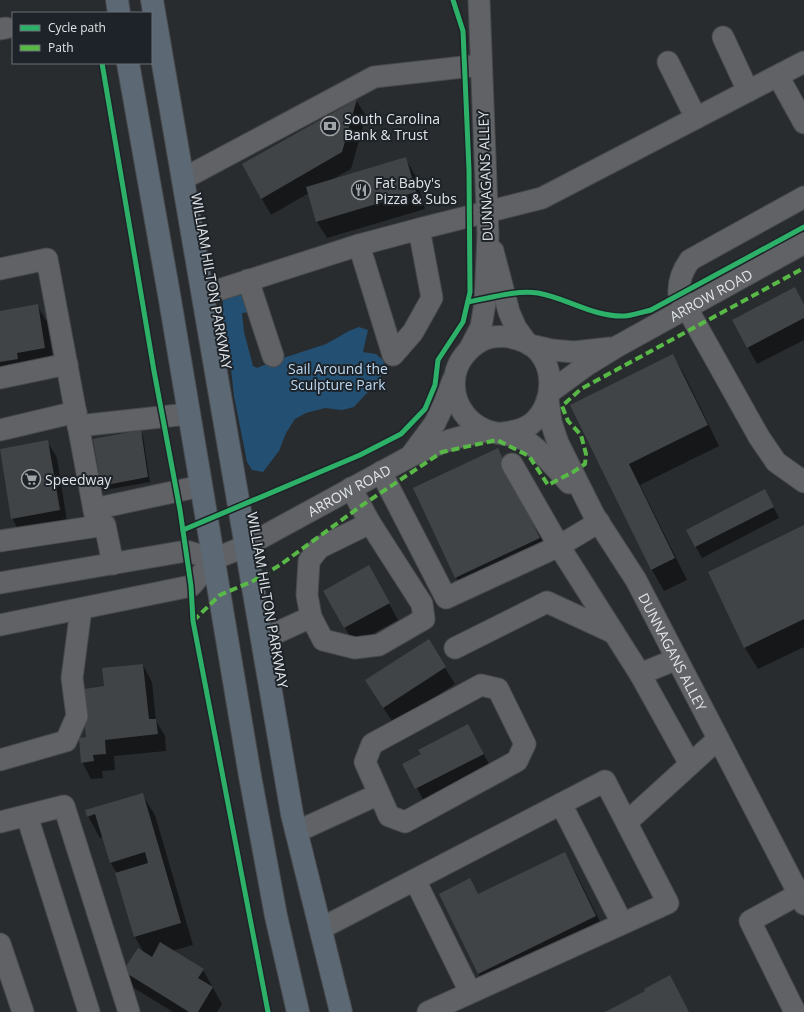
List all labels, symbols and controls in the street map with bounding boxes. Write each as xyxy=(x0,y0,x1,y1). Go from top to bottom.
legend xyxy=(12,12,152,64)
text: Cycle path xyxy=(48,19,106,36)
text: Path xyxy=(48,39,74,56)
place label: South Carolina Bank & Trust xyxy=(344,109,440,144)
street label: DUNNAGANS ALLEY xyxy=(473,110,497,241)
bank icon: South Carolina Bank & Trust xyxy=(319,115,341,137)
place label: Fat Baby's Pizza & Subs xyxy=(375,173,457,208)
restaurant icon: Fat Baby's Pizza & Subs xyxy=(350,179,372,201)
street label: WILLIAM HILTON PARKWAY xyxy=(187,191,237,371)
street label: ARROW ROAD xyxy=(666,264,756,325)
park label: Sail Around the Sculpture Park xyxy=(288,359,388,394)
street label: ARROW ROAD xyxy=(304,460,394,520)
supermarket icon: Speedway xyxy=(20,468,42,490)
place label: Speedway xyxy=(45,470,112,489)
street label: WILLIAM HILTON PARKWAY xyxy=(243,510,293,690)
street label: DUNNAGANS ALLEY xyxy=(635,589,712,714)

